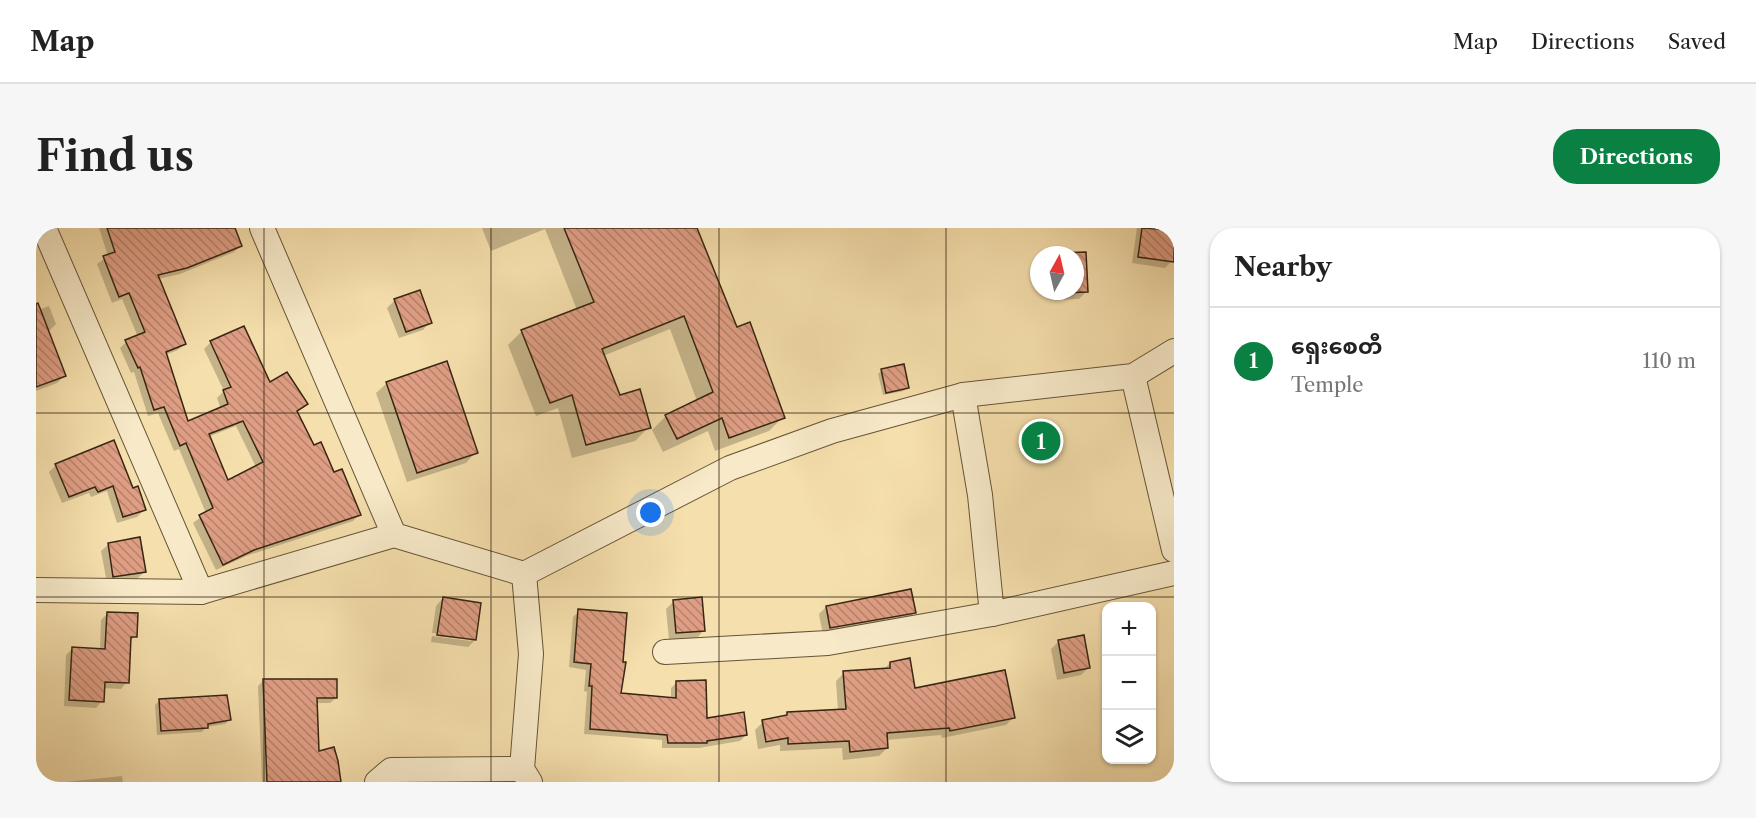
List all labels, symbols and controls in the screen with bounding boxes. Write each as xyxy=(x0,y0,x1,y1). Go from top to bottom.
text: Map xyxy=(30,24,94,58)
text: Map xyxy=(1453,29,1498,54)
text: Directions xyxy=(1531,29,1635,54)
text: Saved xyxy=(1668,29,1726,54)
button: Directions xyxy=(1553,129,1720,184)
text: Find us xyxy=(36,130,194,182)
north arrow xyxy=(1030,246,1084,300)
text: Nearby xyxy=(1234,251,1332,283)
text: ရှေးစေတီ xyxy=(1291,333,1382,360)
text: 1 xyxy=(1249,349,1258,373)
text: 110 m xyxy=(1643,349,1696,373)
text: Temple xyxy=(1291,373,1363,397)
pin: 1 xyxy=(1022,418,1060,464)
your location xyxy=(636,498,665,527)
map controls xyxy=(1102,602,1156,764)
button: + xyxy=(1102,602,1156,656)
button: − xyxy=(1102,656,1156,710)
button: layers xyxy=(1102,710,1156,764)

